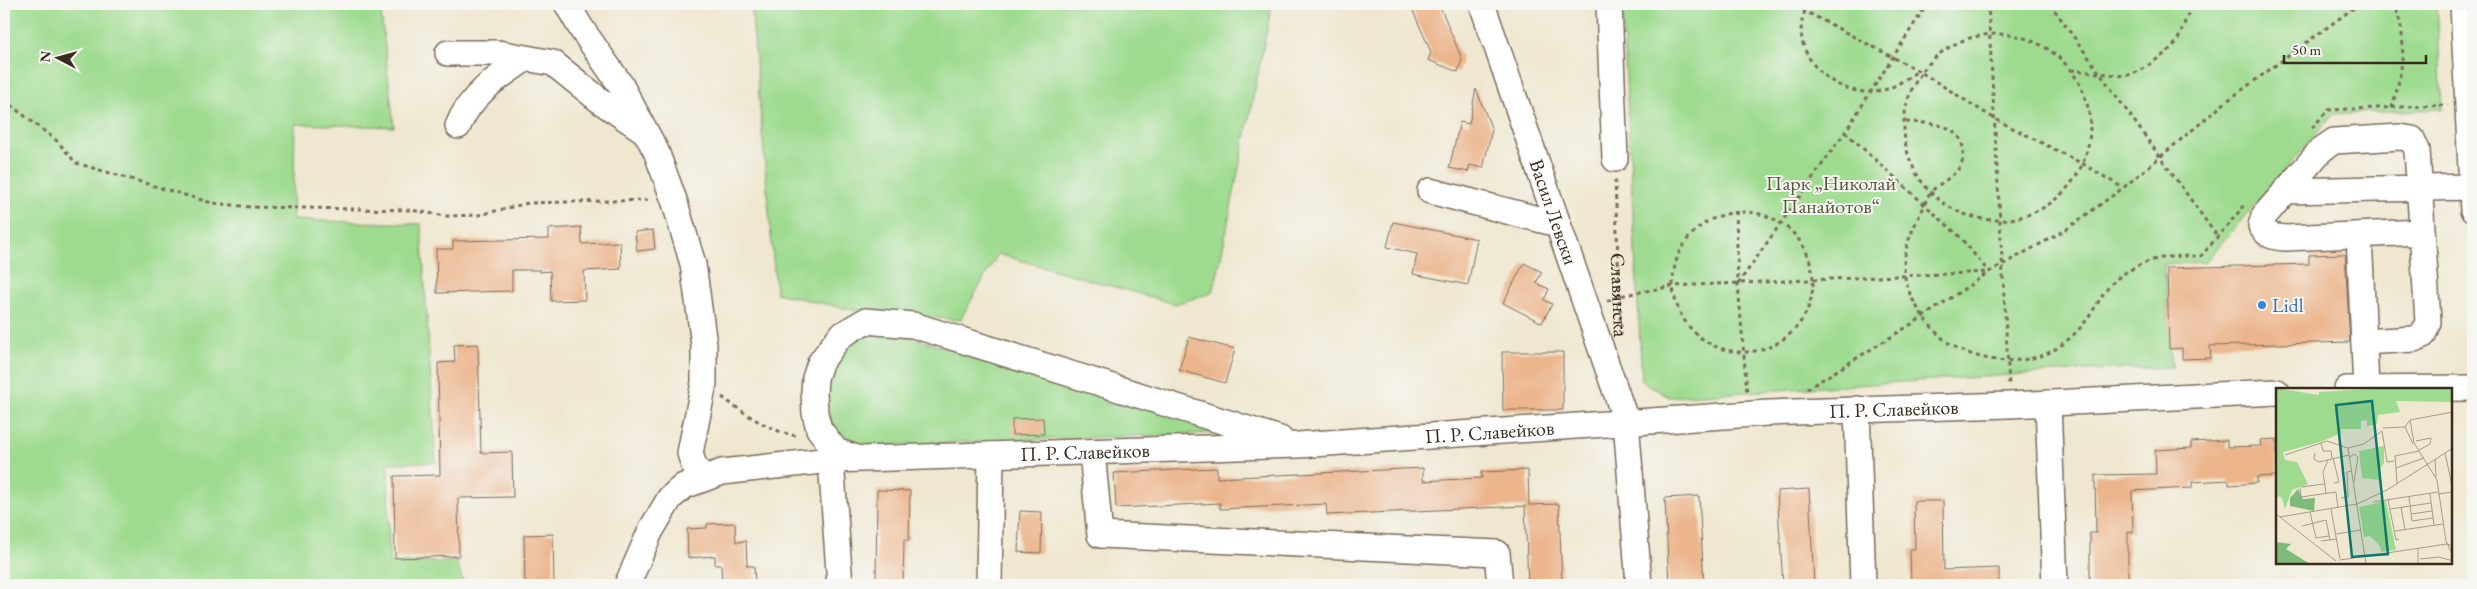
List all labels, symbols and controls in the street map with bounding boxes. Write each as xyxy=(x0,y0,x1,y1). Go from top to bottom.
north arrow xyxy=(32,32,82,82)
scale bar xyxy=(2284,32,2427,64)
text: 50 m xyxy=(2292,40,2321,59)
text: N xyxy=(36,49,55,63)
street label: Васил Левски xyxy=(1524,156,1584,269)
park label: Парк „Николай Панайотов“ xyxy=(1766,170,1897,219)
street label: Славянска xyxy=(1605,252,1634,338)
place label: Lidl xyxy=(2272,292,2304,318)
marker: Lidl xyxy=(2256,299,2268,311)
inset map xyxy=(2276,388,2452,564)
street label: П. Р. Славейков xyxy=(1829,394,1959,424)
street label: П. Р. Славейков xyxy=(1424,415,1555,449)
street label: П. Р. Славейков xyxy=(1020,437,1150,467)

